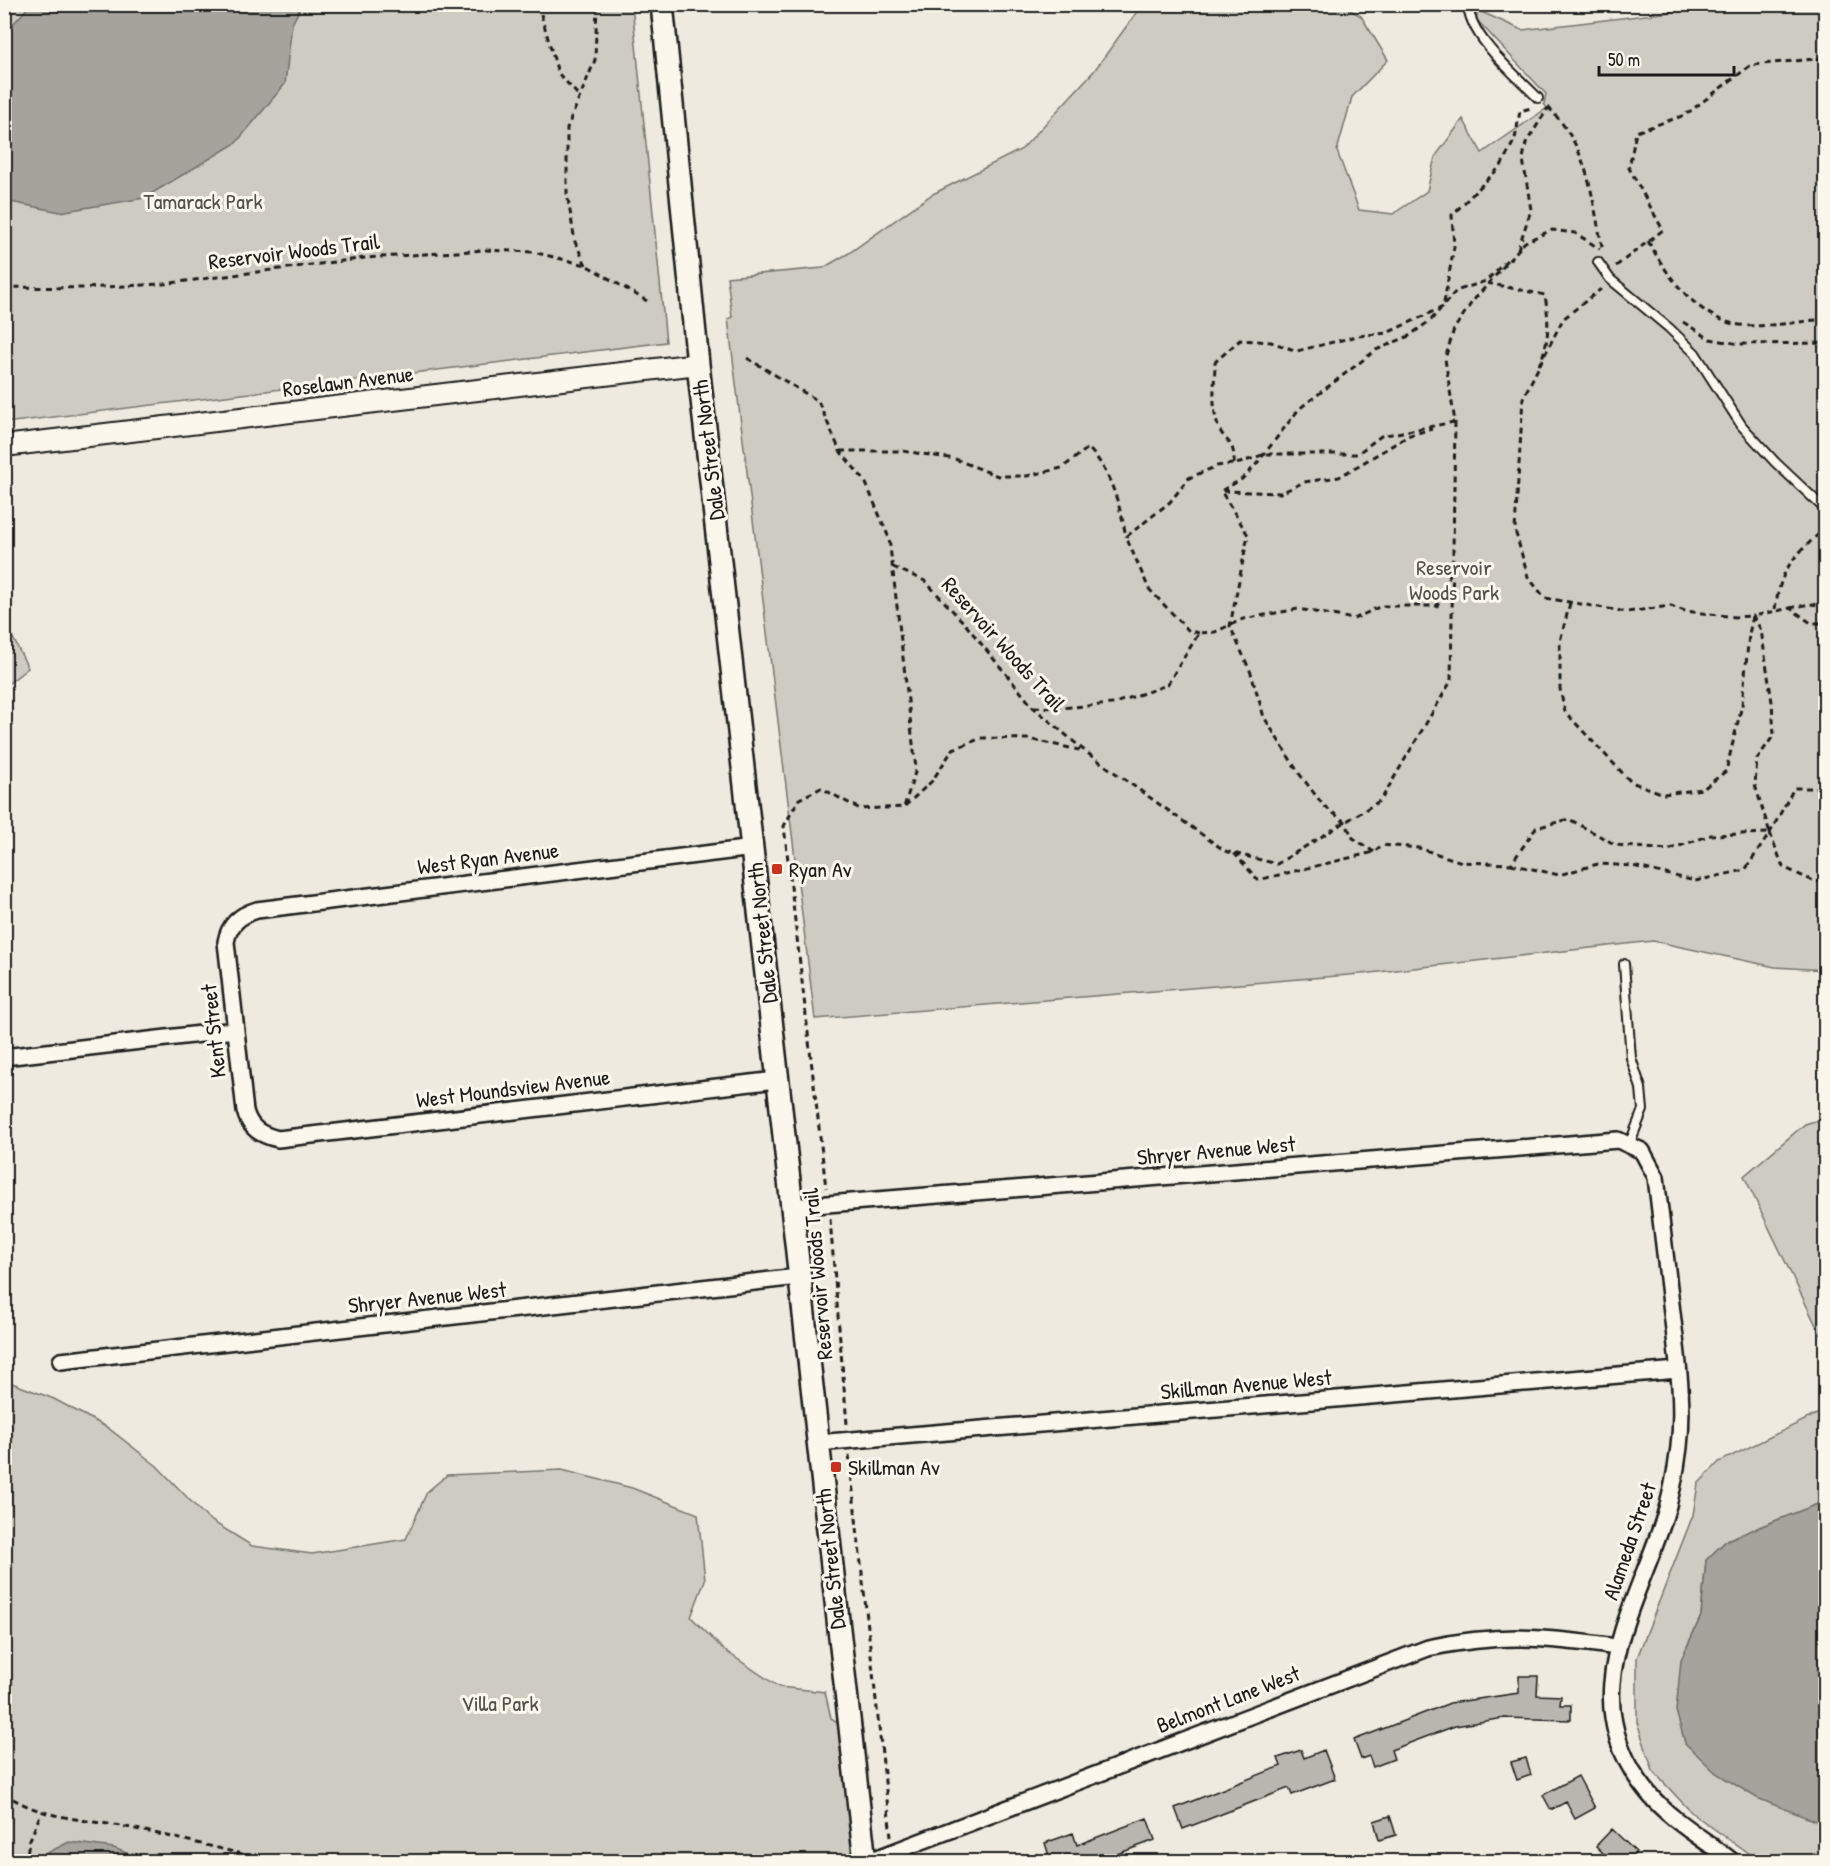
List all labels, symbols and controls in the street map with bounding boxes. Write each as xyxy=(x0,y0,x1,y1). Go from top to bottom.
scale bar xyxy=(1599,39,1734,77)
text: 50 m xyxy=(1608,47,1640,72)
park label: Tamarack Park xyxy=(143,186,263,216)
street label: Reservoir Woods Trail xyxy=(207,226,381,276)
street label: Roselawn Avenue xyxy=(281,358,415,404)
street label: Dale Street North xyxy=(685,378,731,522)
park label: Reservoir Woods Park xyxy=(1409,552,1499,607)
street label: Reservoir Woods Trail xyxy=(935,570,1073,718)
street label: West Ryan Avenue xyxy=(416,834,561,882)
place label: Ryan Av xyxy=(789,854,852,884)
street label: Dale Street North xyxy=(740,861,784,1005)
marker: Ryan Av xyxy=(770,862,784,876)
street label: Kent Street xyxy=(193,982,233,1079)
street label: West Moundsview Avenue xyxy=(415,1061,612,1115)
street label: Shryer Avenue West xyxy=(1136,1128,1297,1172)
street label: Reservoir Woods Trail xyxy=(795,1187,839,1361)
street label: Shryer Avenue West xyxy=(347,1274,508,1320)
street label: Skillman Avenue West xyxy=(1159,1362,1333,1406)
place label: Skillman Av xyxy=(848,1452,940,1482)
marker: Skillman Av xyxy=(829,1460,843,1474)
street label: Alameda Street xyxy=(1595,1478,1663,1604)
street label: Dale Street North xyxy=(808,1487,852,1631)
street label: Belmont Lane West xyxy=(1152,1658,1304,1740)
park label: Villa Park xyxy=(461,1688,539,1718)

